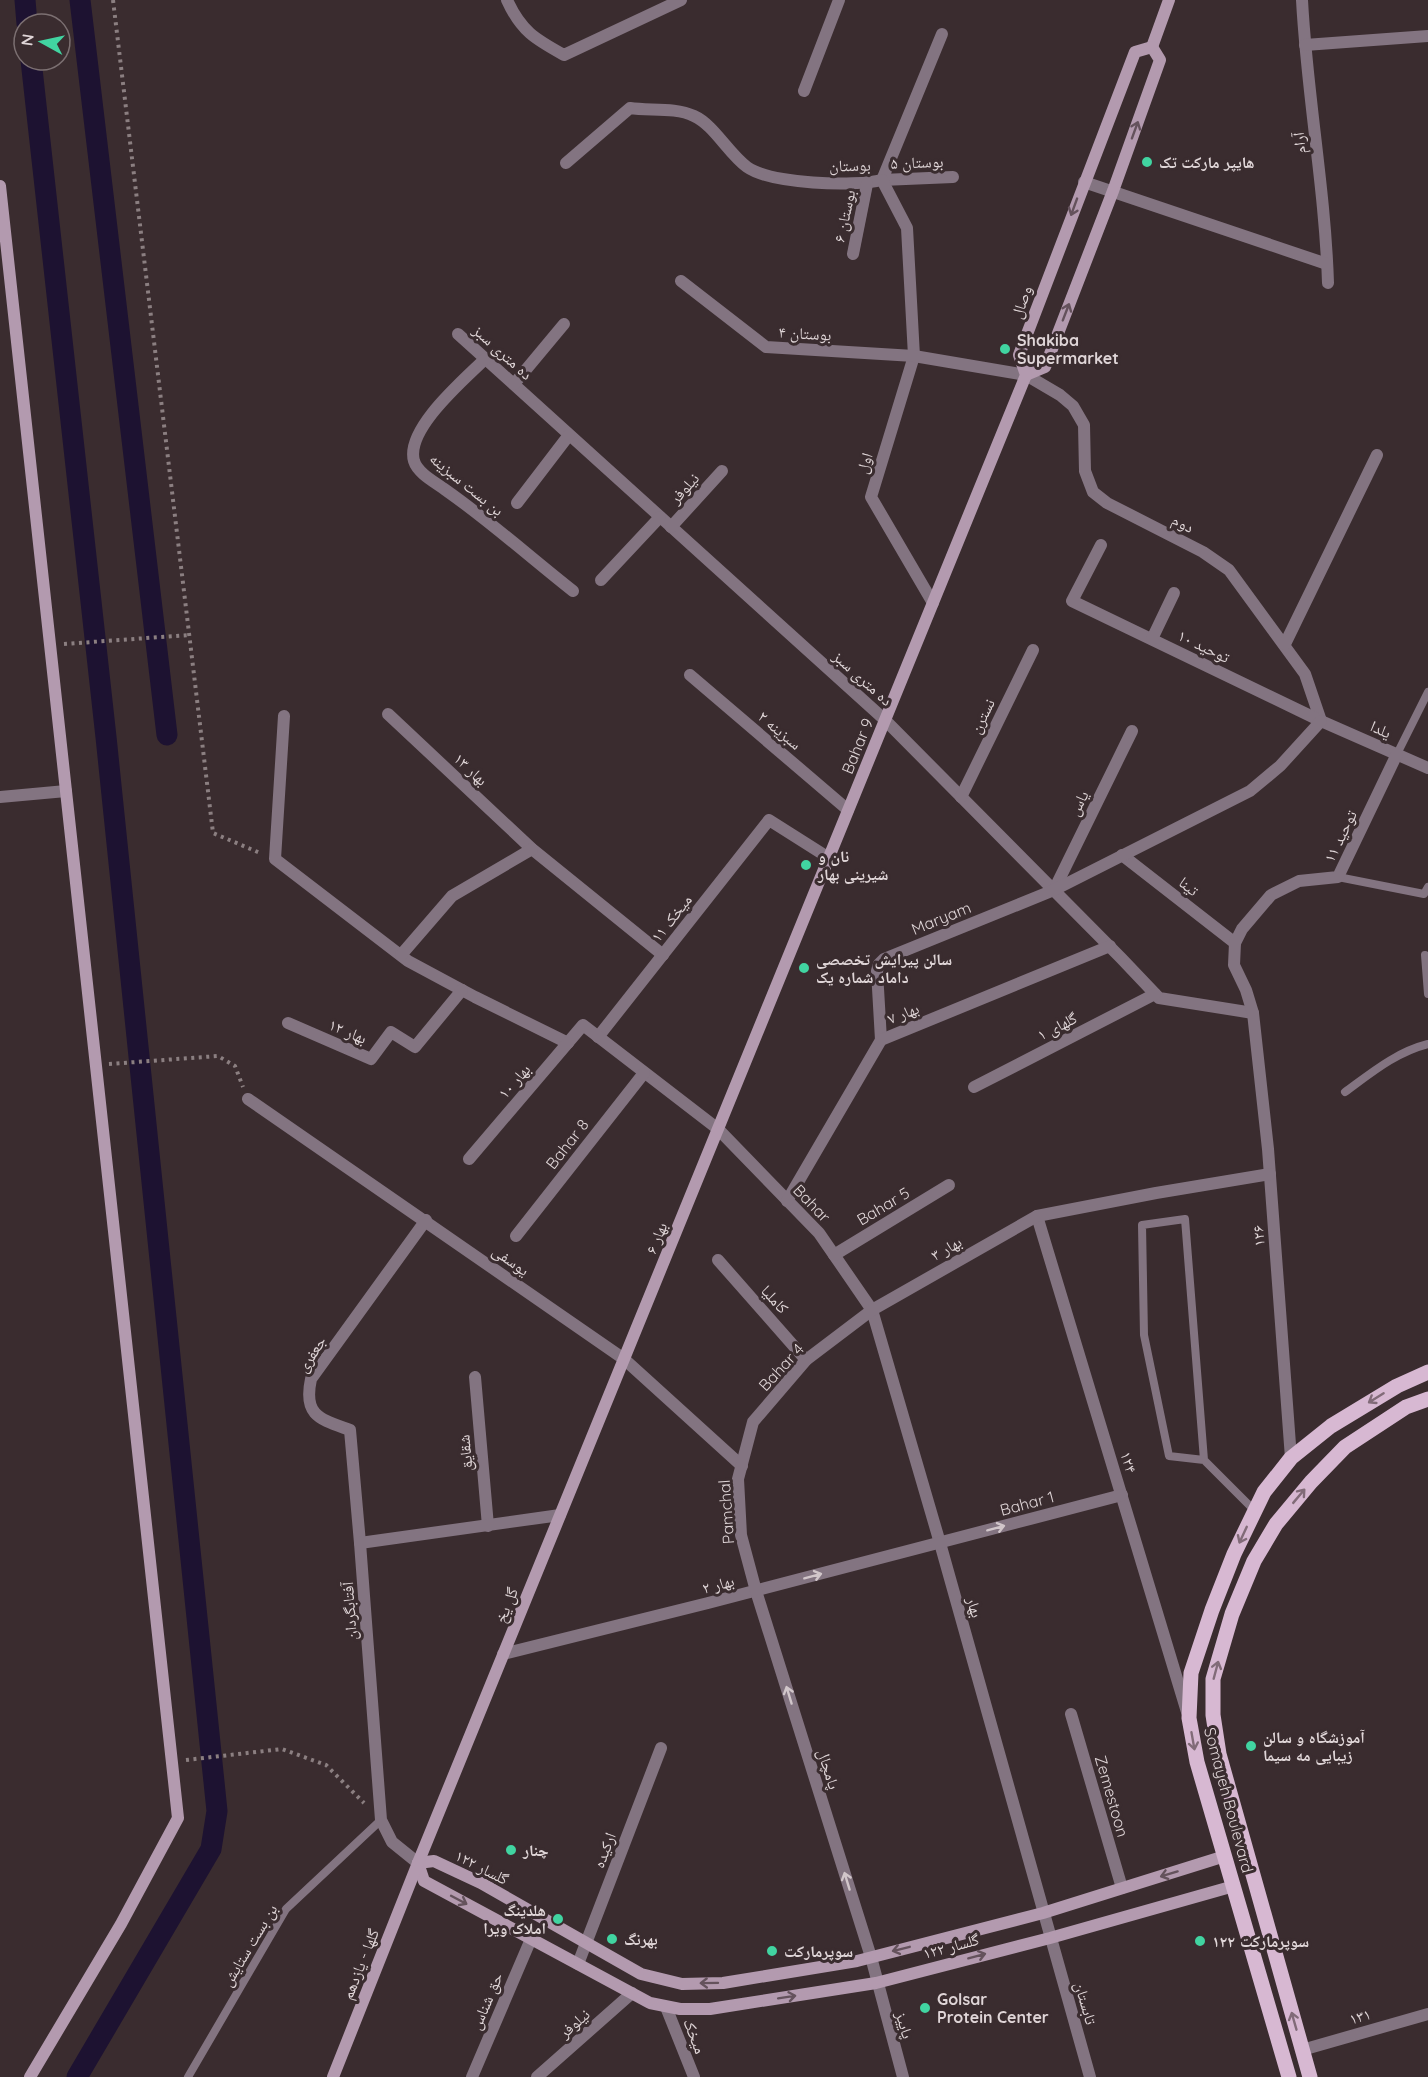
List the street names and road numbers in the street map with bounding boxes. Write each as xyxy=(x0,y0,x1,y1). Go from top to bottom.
street label: آرام xyxy=(1288,130,1311,155)
street label: بوستان ۵ xyxy=(890,151,944,174)
street label: بوستان xyxy=(829,155,871,176)
street label: بوستان ۶ xyxy=(829,188,860,244)
street label: وصال xyxy=(1006,283,1037,322)
street label: ده متری سبز xyxy=(468,319,537,385)
street label: بوستان ۴ xyxy=(778,322,832,345)
street label: بن بست سبزینه xyxy=(425,448,508,521)
street label: اول xyxy=(851,450,878,476)
street label: نیلوفر xyxy=(664,468,703,508)
street label: دوم xyxy=(1168,509,1197,538)
street label: توحید ۱۰ xyxy=(1175,625,1233,667)
street label: ده متری سبز xyxy=(828,645,897,711)
street label: نسترن xyxy=(965,695,1000,737)
street label: سبزینه ۲ xyxy=(754,706,806,754)
street label: Bahar 9 xyxy=(837,715,877,777)
street label: یلدا xyxy=(1367,716,1395,742)
street label: بهار ۱۳ xyxy=(450,748,492,790)
street label: یاس xyxy=(1063,787,1094,819)
street label: توحید ۱۱ xyxy=(1319,807,1361,865)
street label: تینا xyxy=(1175,872,1203,900)
street label: میخک ۱۱ xyxy=(646,890,696,946)
street label: Maryam xyxy=(908,897,974,939)
street label: بهار ۷ xyxy=(884,998,922,1028)
street label: گلهای ۱ xyxy=(1034,1007,1081,1045)
street label: بهار ۱۲ xyxy=(326,1014,370,1048)
street label: بهار ۱۰ xyxy=(494,1060,534,1102)
street label: Bahar 8 xyxy=(541,1115,593,1173)
street label: Bahar xyxy=(789,1180,835,1226)
street label: Bahar 5 xyxy=(853,1182,913,1230)
street label: بهار ۶ xyxy=(641,1219,671,1257)
street label: ۱۲۶ xyxy=(1247,1225,1269,1247)
street label: بهار ۳ xyxy=(927,1231,965,1265)
street label: یوسفی xyxy=(488,1240,533,1281)
street label: کاملیا xyxy=(757,1281,793,1318)
street label: جعفری xyxy=(292,1332,331,1376)
street label: Bahar 4 xyxy=(754,1339,808,1395)
street label: شقایق xyxy=(453,1434,478,1472)
street label: ۱۲۴ xyxy=(1116,1449,1142,1475)
street label: Pamchal xyxy=(714,1479,738,1545)
street label: Bahar 1 xyxy=(998,1486,1056,1520)
street label: بهار ۲ xyxy=(700,1570,736,1598)
street label: آفتابگردان xyxy=(337,1580,362,1641)
street label: گل یخ xyxy=(490,1584,523,1626)
street label: بهار xyxy=(962,1593,987,1620)
street label: Somayeh Boulevard xyxy=(1200,1725,1258,1875)
street label: پامچال xyxy=(812,1746,845,1792)
street label: Zemestoon xyxy=(1091,1753,1133,1839)
street label: ارکیده xyxy=(588,1829,620,1871)
street label: گلسار ۱۲۲ xyxy=(452,1845,512,1889)
street label: بن بست ستایش xyxy=(217,1900,282,1990)
street label: گلها - یازدهم xyxy=(337,1925,384,2003)
street label: گلسار ۱۲۲ xyxy=(921,1929,982,1963)
street label: حق شناس xyxy=(465,1969,508,2033)
street label: تابستان xyxy=(1069,1979,1102,2027)
street label: ۱۳۱ xyxy=(1347,2003,1373,2029)
street label: نیلوفر xyxy=(554,2004,594,2043)
street label: پاییز xyxy=(891,2008,918,2041)
street label: میخک xyxy=(679,2016,711,2056)

